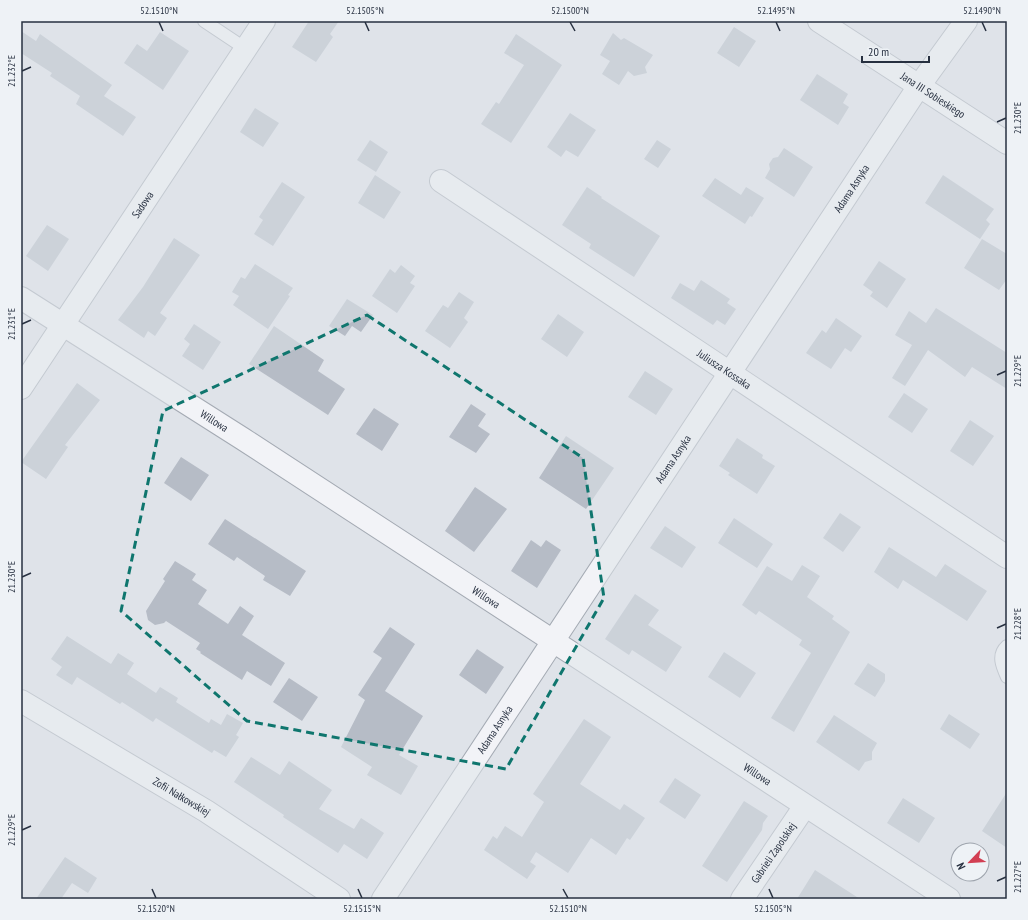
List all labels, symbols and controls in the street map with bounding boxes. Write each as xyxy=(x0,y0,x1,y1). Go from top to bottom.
text: 52.1510°N xyxy=(140,4,178,17)
text: 52.1505°N xyxy=(346,4,384,17)
text: 52.1500°N xyxy=(551,4,589,17)
text: 52.1495°N xyxy=(757,4,795,17)
text: 52.1490°N xyxy=(963,4,1001,17)
scale bar xyxy=(862,38,929,64)
text: 20 m xyxy=(868,44,889,59)
text: 21.232°E xyxy=(5,55,18,87)
street label: Jana III Sobieskiego xyxy=(897,68,968,121)
text: 21.230°E xyxy=(1011,102,1024,134)
street label: Adama Asnyka xyxy=(831,162,872,215)
street label: Sadowa xyxy=(128,188,156,221)
text: 21.231°E xyxy=(5,308,18,340)
street label: Juliusza Kossaka xyxy=(694,346,754,392)
text: 21.229°E xyxy=(1011,355,1024,387)
street label: Willowa xyxy=(198,407,231,435)
street label: Adama Asnyka xyxy=(652,432,694,486)
text: 21.230°E xyxy=(5,561,18,593)
street label: Willowa xyxy=(469,583,503,612)
text: 21.228°E xyxy=(1011,608,1024,640)
street label: Adama Asnyka xyxy=(474,703,516,756)
street label: Willowa xyxy=(741,760,774,788)
street label: Zofii Nałkowskiej xyxy=(151,774,213,819)
text: 21.229°E xyxy=(5,814,18,846)
street label: Gabrieli Zapolskiej xyxy=(748,820,799,886)
north arrow xyxy=(950,842,990,882)
text: N xyxy=(953,861,969,872)
text: 21.227°E xyxy=(1011,861,1024,893)
text: 52.1520°N xyxy=(137,902,175,915)
text: 52.1515°N xyxy=(343,902,381,915)
text: 52.1510°N xyxy=(549,902,587,915)
text: 52.1505°N xyxy=(754,902,792,915)

